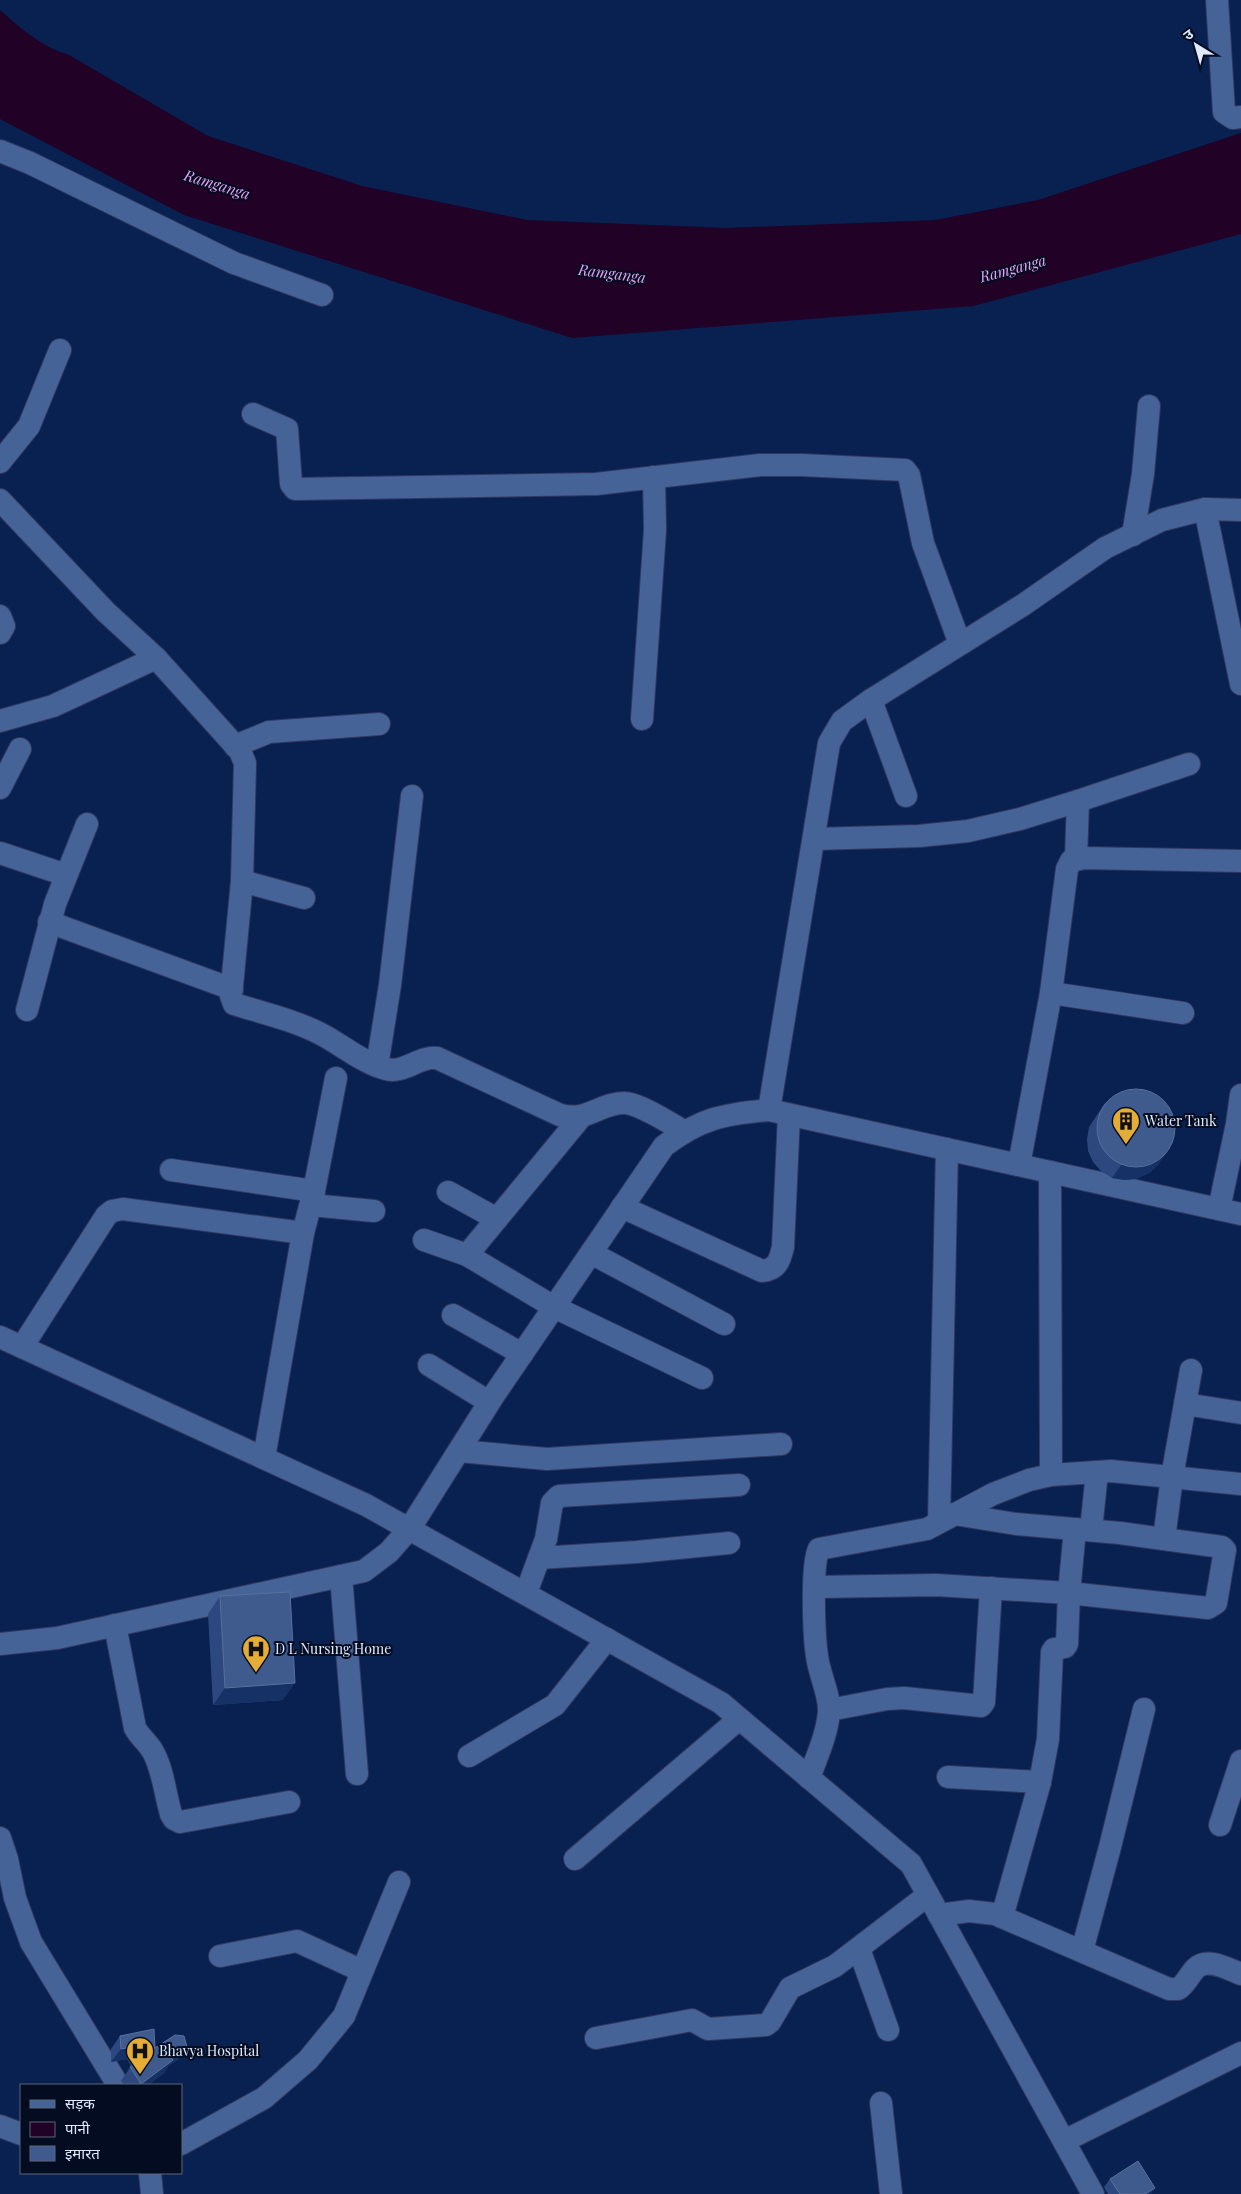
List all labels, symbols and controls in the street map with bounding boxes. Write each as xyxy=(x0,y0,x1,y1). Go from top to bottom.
north arrow xyxy=(1171,20,1221,70)
text: उ xyxy=(1179,24,1198,44)
water label: Ramganga xyxy=(181,164,253,204)
water label: Ramganga xyxy=(976,250,1048,287)
water label: Ramganga xyxy=(576,259,647,287)
building icon: Water Tank xyxy=(1111,1106,1141,1145)
place label: Water Tank xyxy=(1144,1111,1217,1130)
hospital icon: D L Nursing Home xyxy=(241,1634,271,1673)
place label: D L Nursing Home xyxy=(275,1639,391,1658)
hospital icon: Bhavya Hospital xyxy=(125,2036,155,2075)
place label: Bhavya Hospital xyxy=(159,2041,259,2060)
legend xyxy=(20,2084,182,2174)
text: सड़क xyxy=(65,2093,95,2113)
text: पानी xyxy=(65,2118,91,2138)
text: इमारत xyxy=(65,2143,100,2163)

